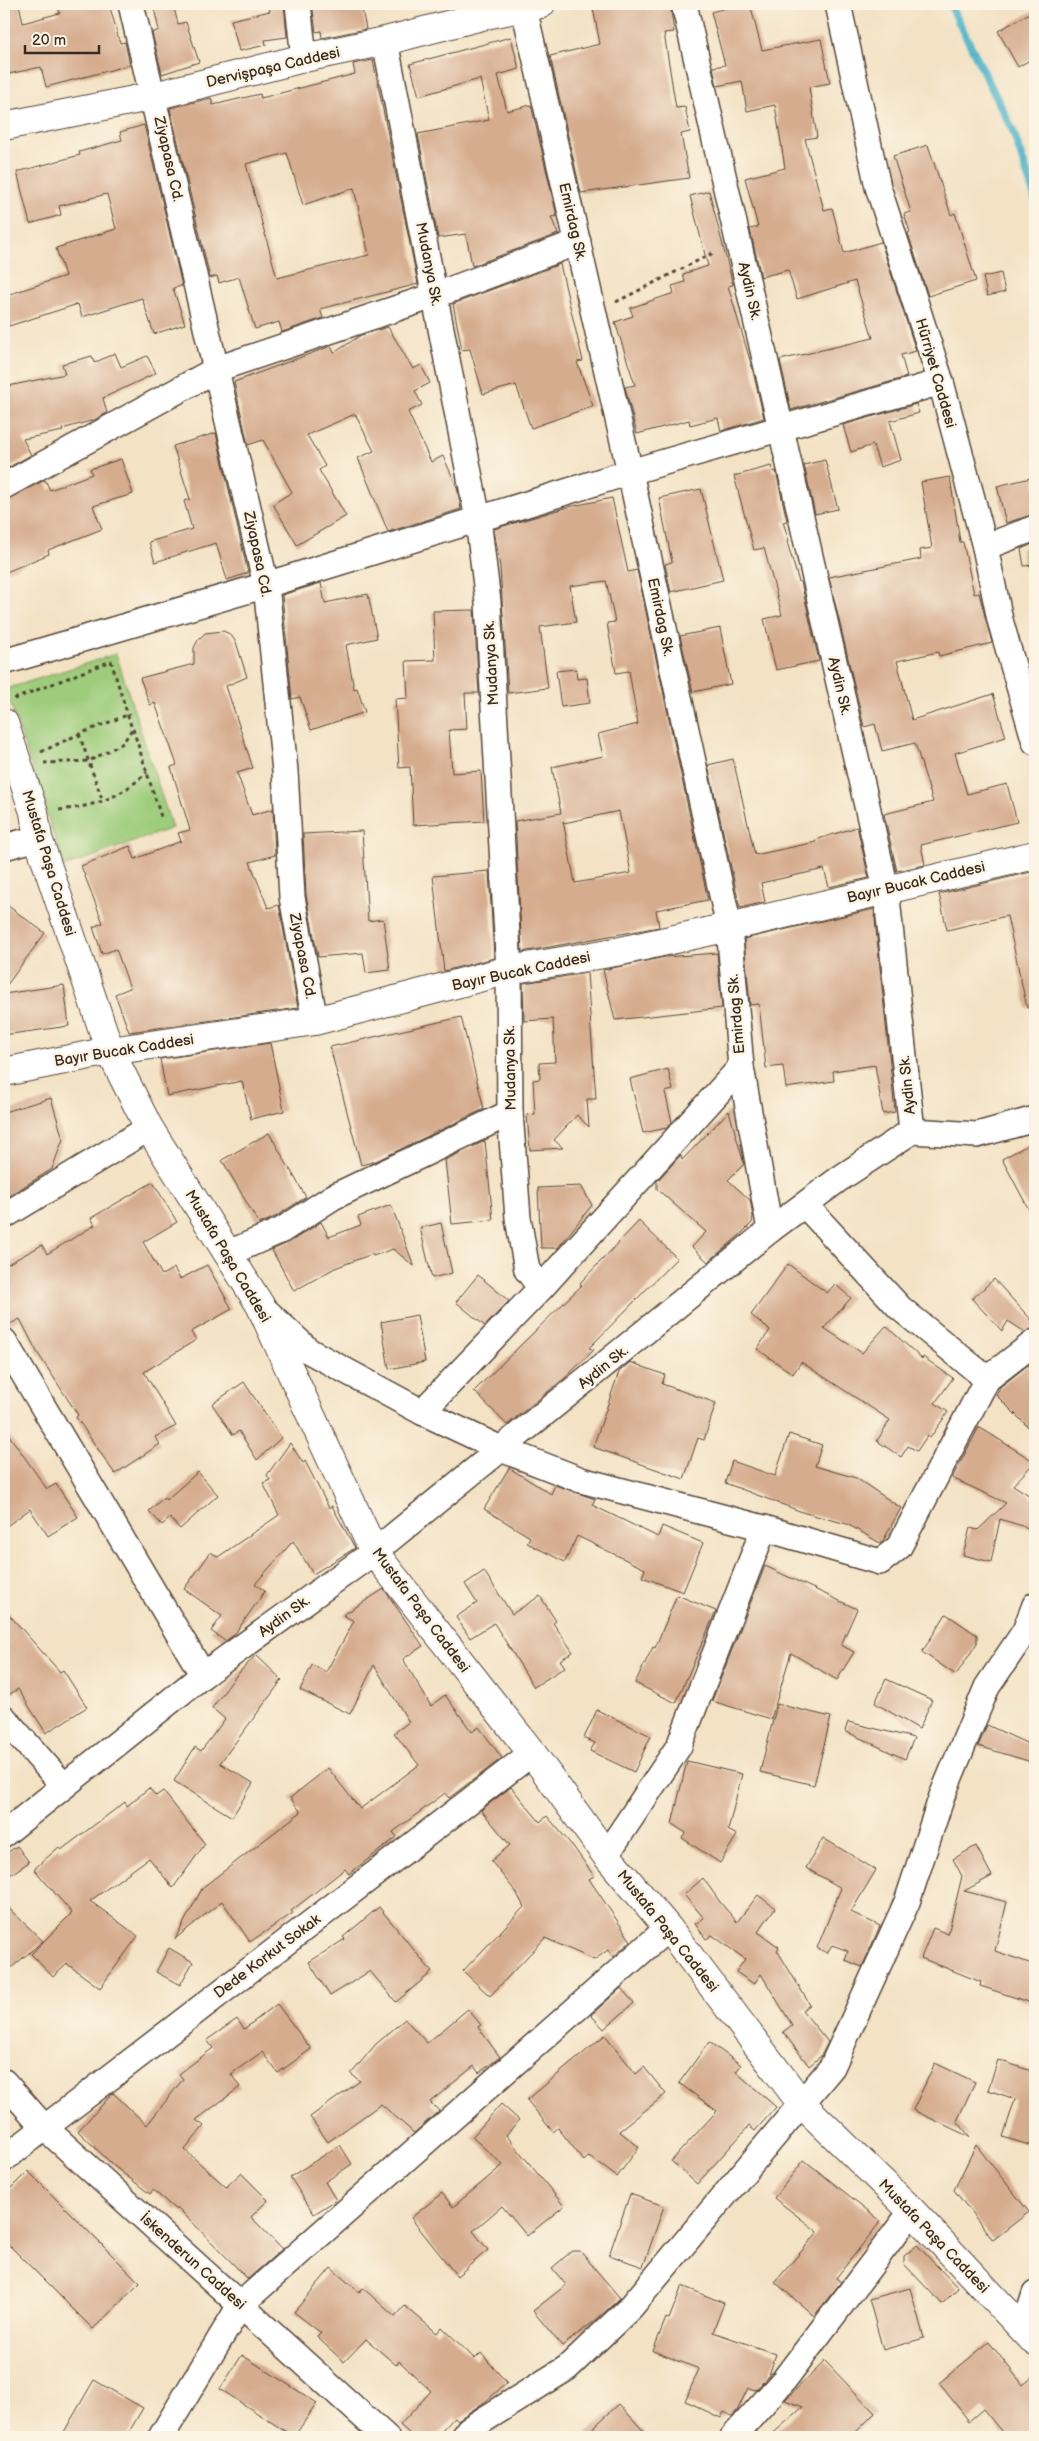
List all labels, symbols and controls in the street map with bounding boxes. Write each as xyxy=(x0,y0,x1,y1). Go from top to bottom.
scale bar xyxy=(25,22,99,54)
text: 20 m xyxy=(32,31,66,50)
street label: Dervişpaşa Caddesi xyxy=(204,43,342,92)
street label: Ziyapasa Cd. xyxy=(149,114,188,204)
street label: Emirdag Sk. xyxy=(554,181,591,263)
street label: Mudanya Sk. xyxy=(411,221,446,308)
street label: Aydin Sk. xyxy=(734,260,765,322)
street label: Hürriyet Caddesi xyxy=(911,316,960,430)
street label: Ziyapasa Cd. xyxy=(239,509,276,599)
street label: Emirdag Sk. xyxy=(643,576,678,658)
street label: Mudanya Sk. xyxy=(480,620,503,706)
street label: Aydin Sk. xyxy=(824,655,855,717)
street label: Mustafa Paşa Caddesi xyxy=(17,788,80,938)
street label: Bayır Bucak Caddesi xyxy=(845,857,987,908)
street label: Ziyapasa Cd. xyxy=(285,911,320,1001)
street label: Bayır Bucak Caddesi xyxy=(450,948,592,995)
street label: Emirdag Sk. xyxy=(724,973,749,1055)
street label: Mudanya Sk. xyxy=(500,1025,521,1111)
street label: Bayır Bucak Caddesi xyxy=(53,1030,195,1071)
street label: Aydin Sk. xyxy=(895,1054,920,1115)
street label: Mustafa Paşa Caddesi xyxy=(180,1186,275,1326)
street label: Aydin Sk. xyxy=(574,1341,632,1393)
street label: Mustafa Paşa Caddesi xyxy=(367,1544,474,1676)
street label: Aydin Sk. xyxy=(255,1591,314,1642)
street label: Mustafa Paşa Caddesi xyxy=(613,1866,723,1996)
street label: Dede Korkut Sokak xyxy=(210,1910,325,2003)
street label: Mustafa Paşa Caddesi xyxy=(874,2175,993,2297)
street label: İskenderun Caddesi xyxy=(136,2209,250,2314)

